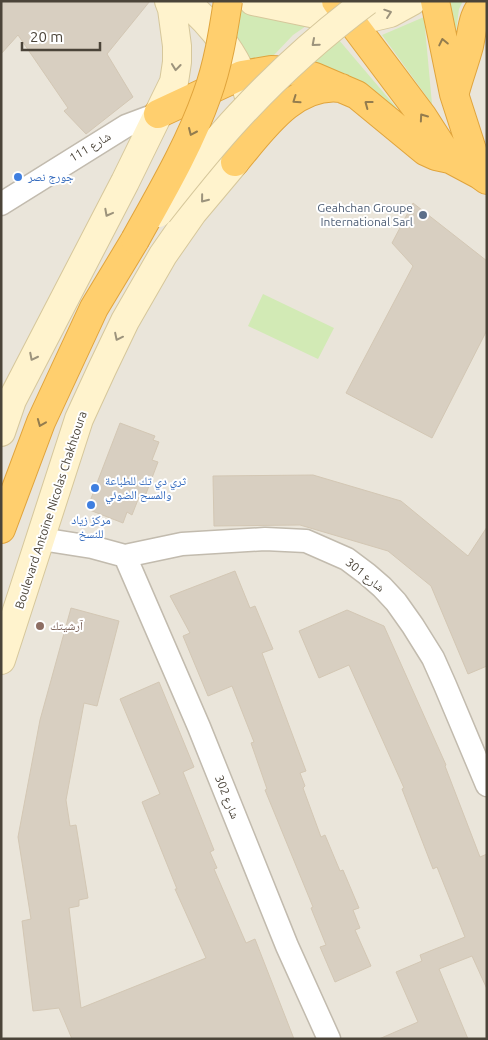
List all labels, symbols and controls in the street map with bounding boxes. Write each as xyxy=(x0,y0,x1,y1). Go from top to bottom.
one-way arrow xyxy=(383,8,391,18)
scale bar xyxy=(22,20,100,52)
text: 20 m xyxy=(30,28,63,45)
one-way arrow xyxy=(312,37,321,46)
one-way arrow xyxy=(438,37,449,46)
one-way arrow xyxy=(171,63,182,71)
one-way arrow xyxy=(292,94,302,103)
one-way arrow xyxy=(365,101,374,109)
one-way arrow xyxy=(420,113,429,123)
one-way arrow xyxy=(187,127,198,136)
street label: شارع 111 xyxy=(67,129,114,166)
place label: جورج نصر xyxy=(27,170,74,184)
marker: جورج نصر xyxy=(12,171,24,183)
one-way arrow xyxy=(201,193,209,202)
place label: Geahchan Groupe International Sarl xyxy=(317,201,413,228)
one-way arrow xyxy=(104,208,114,217)
marker: Geahchan Groupe International Sarl xyxy=(417,209,429,221)
one-way arrow xyxy=(114,331,124,340)
one-way arrow xyxy=(29,352,39,361)
street label: Boulevard Antoine Nicolas Chakhtoura xyxy=(12,409,89,610)
one-way arrow xyxy=(37,419,47,427)
place label: ثري دي تك للطباعة والمسح الضوئي xyxy=(105,474,187,505)
marker: ثري دي تك للطباعة والمسح الضوئي xyxy=(89,482,101,494)
marker: مركز زياد للنسخ xyxy=(85,499,97,511)
place label: مركز زياد للنسخ xyxy=(71,513,111,541)
street label: شارع 301 xyxy=(342,555,387,596)
place label: آرشيتك xyxy=(50,619,84,633)
marker: آرشيتك xyxy=(34,620,46,632)
street label: شارع 302 xyxy=(211,773,242,821)

